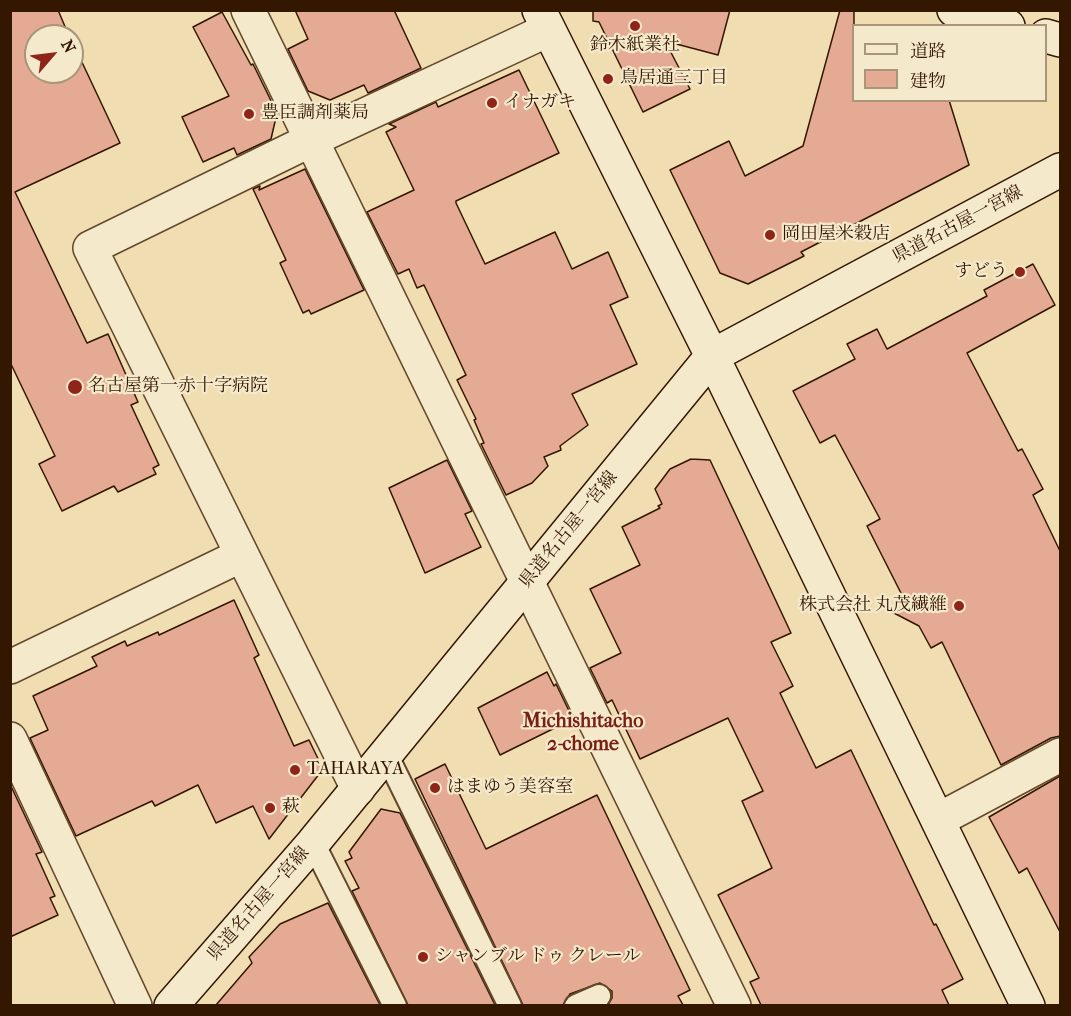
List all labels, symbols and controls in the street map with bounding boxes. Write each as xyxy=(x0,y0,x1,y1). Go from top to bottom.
marker: 鈴木紙業社 xyxy=(628,19,642,33)
north arrow xyxy=(24,24,84,84)
legend xyxy=(852,24,1047,102)
place label: 鈴木紙業社 xyxy=(590,35,680,57)
text: N xyxy=(57,36,80,56)
text: 道路 xyxy=(910,41,946,62)
place label: 鳥居通三丁目 xyxy=(620,68,728,90)
text: 建物 xyxy=(910,71,946,92)
marker: 鳥居通三丁目 xyxy=(601,72,615,86)
place label: イナガキ xyxy=(504,92,576,114)
marker: イナガキ xyxy=(485,96,499,110)
place label: 豊臣調剤薬局 xyxy=(261,103,369,125)
marker: 豊臣調剤薬局 xyxy=(242,107,256,121)
street label: 県道名古屋一宮線 xyxy=(889,182,1027,268)
place label: 岡田屋米穀店 xyxy=(782,224,890,246)
marker: 岡田屋米穀店 xyxy=(763,228,777,242)
place label: すどう xyxy=(954,261,1008,283)
marker: すどう xyxy=(1013,265,1027,279)
place label: 名古屋第一赤十字病院 xyxy=(88,376,268,398)
marker: 名古屋第一赤十字病院 xyxy=(66,378,84,396)
street label: 県道名古屋一宮線 xyxy=(515,467,623,593)
place label: 株式会社 丸茂繊維 xyxy=(799,595,947,617)
marker: 株式会社 丸茂繊維 xyxy=(952,599,966,613)
district label: Michishitacho 2-chome xyxy=(523,710,643,757)
place label: TAHARAYA xyxy=(307,759,404,781)
marker: TAHARAYA xyxy=(288,763,302,777)
place label: はまゆう美容室 xyxy=(447,777,573,799)
marker: はまゆう美容室 xyxy=(428,781,442,795)
place label: 萩 xyxy=(282,797,300,819)
marker: 萩 xyxy=(263,801,277,815)
street label: 県道名古屋一宮線 xyxy=(204,843,314,965)
place label: シャンブル ドゥ クレール xyxy=(435,946,641,968)
marker: シャンブル ドゥ クレール xyxy=(416,950,430,964)

